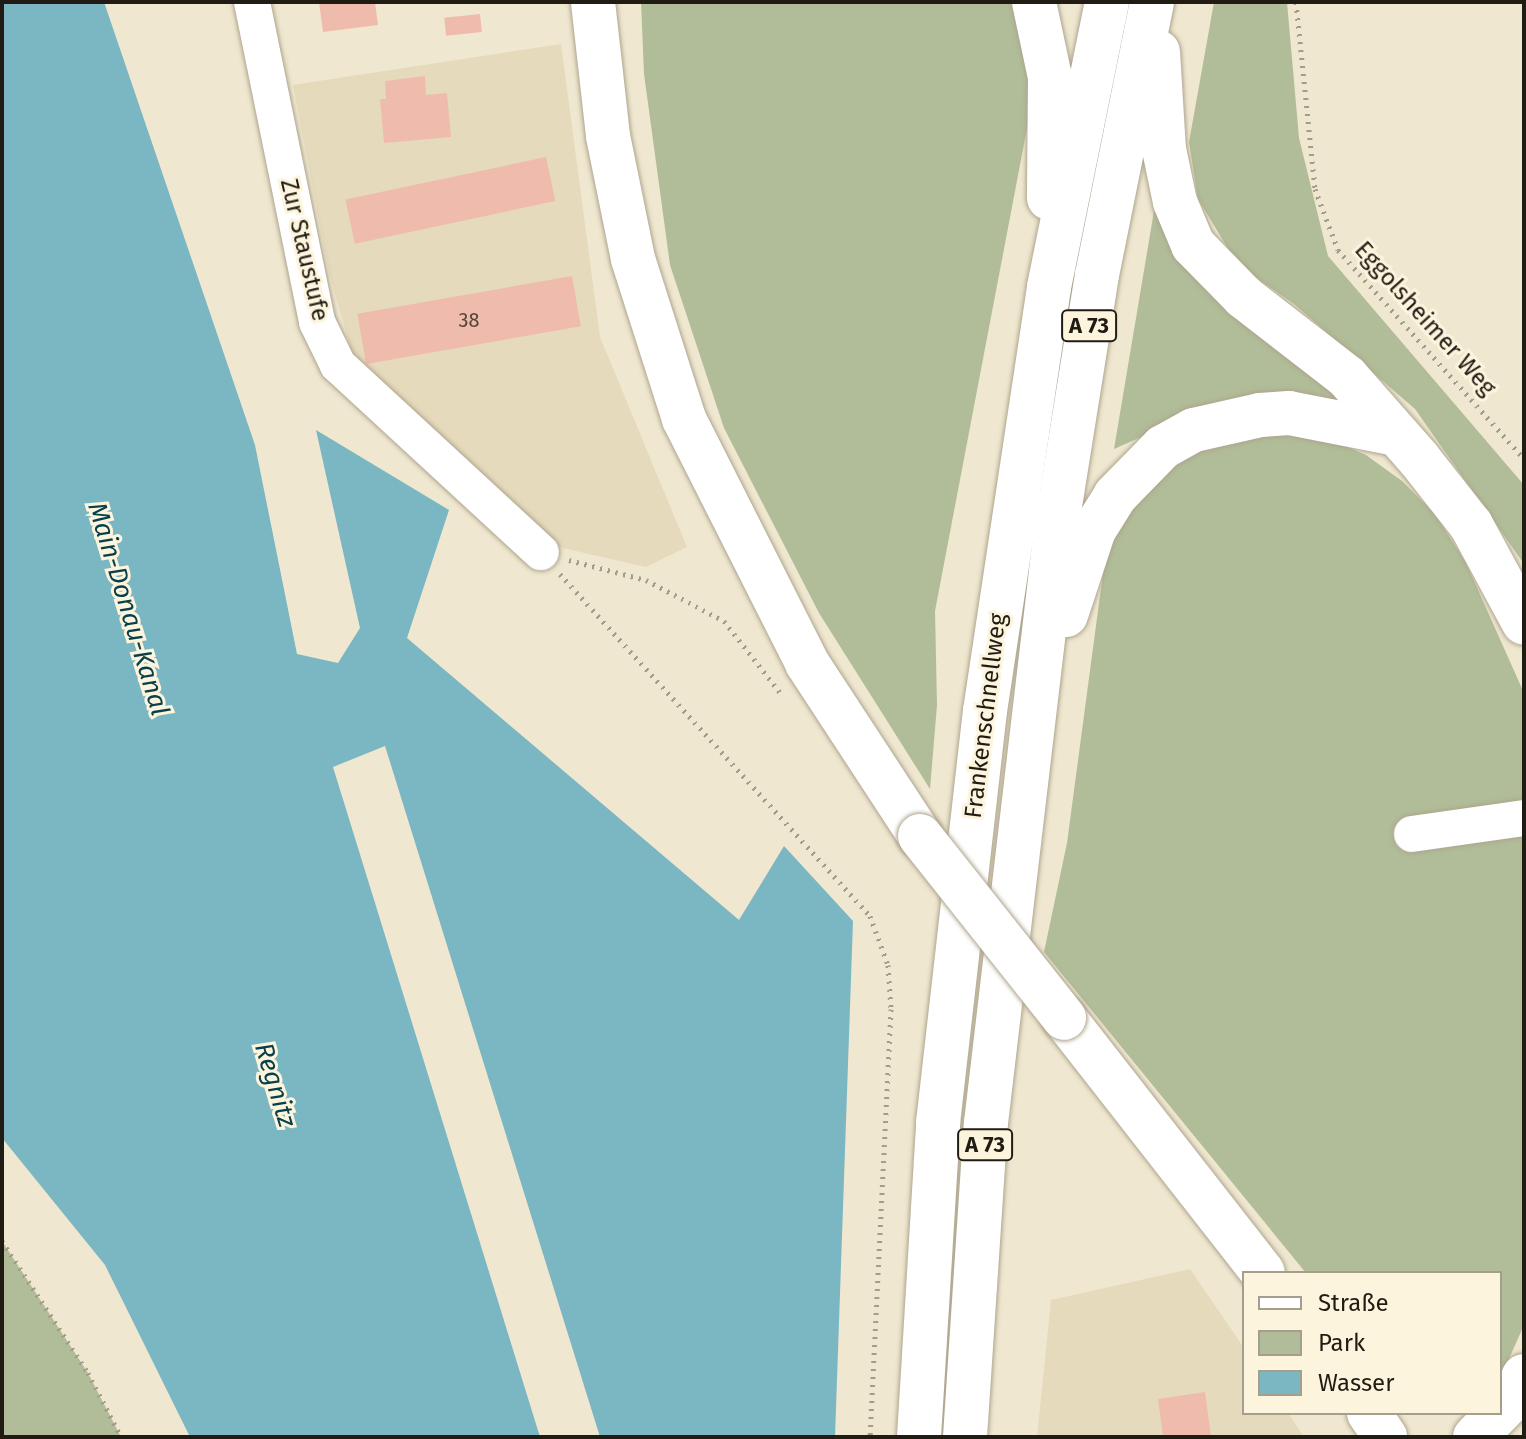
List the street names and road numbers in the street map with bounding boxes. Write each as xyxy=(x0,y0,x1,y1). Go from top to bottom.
street label: Zur Staustufe xyxy=(274,176,334,324)
street label: Eggolsheimer Weg xyxy=(1348,236,1502,402)
road number: A 73 xyxy=(1061,308,1117,344)
street label: Frankenschnellweg xyxy=(959,612,1013,820)
road number: A 73 xyxy=(957,1127,1013,1163)

